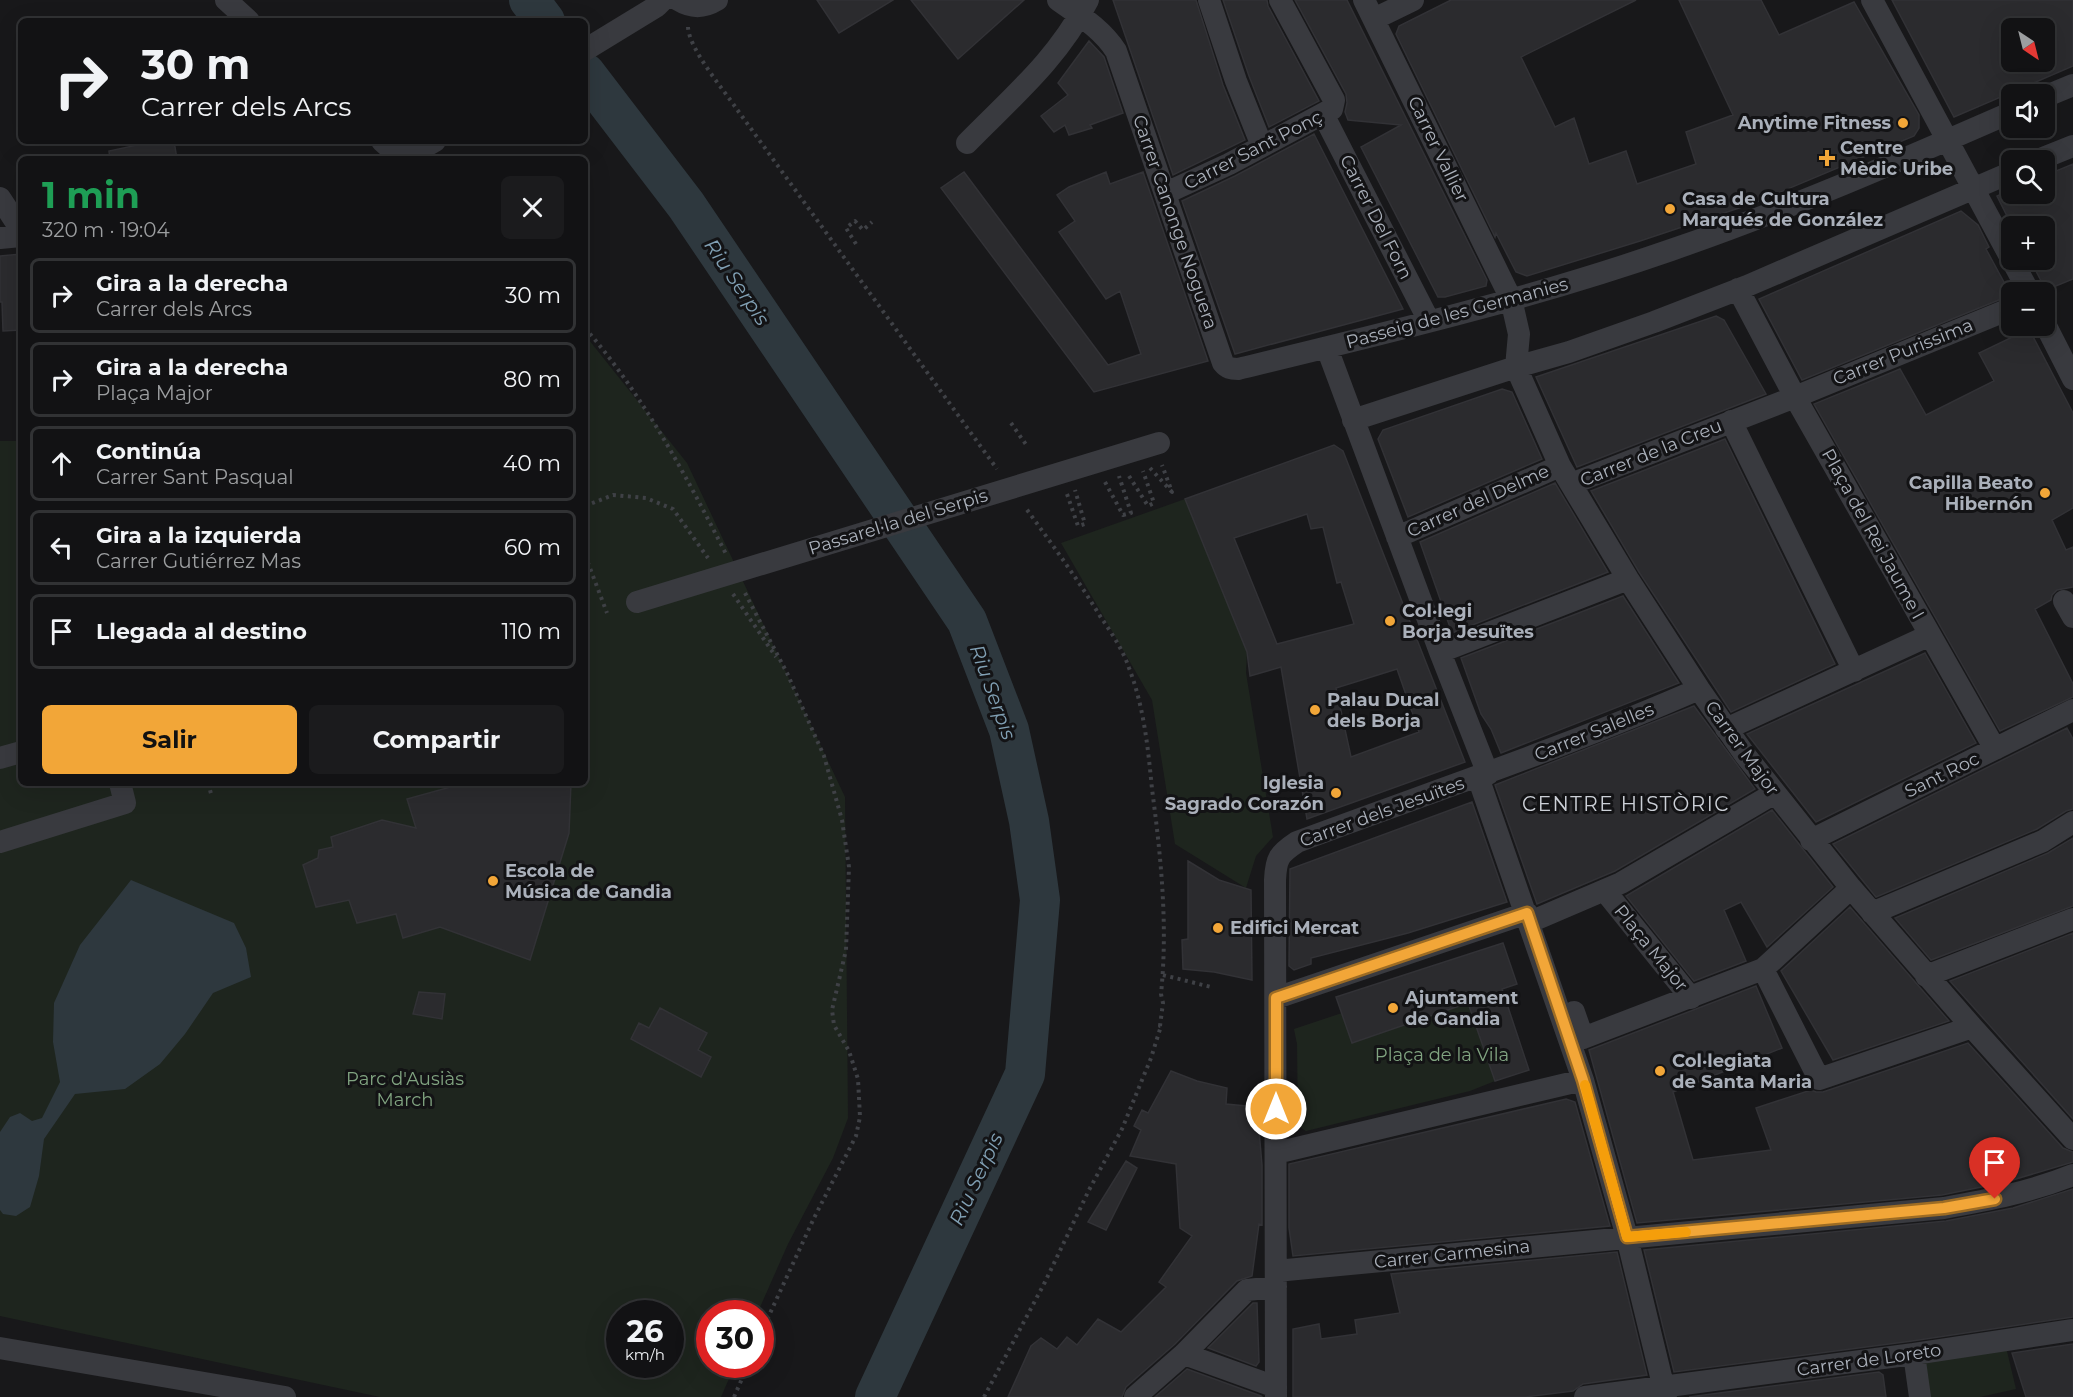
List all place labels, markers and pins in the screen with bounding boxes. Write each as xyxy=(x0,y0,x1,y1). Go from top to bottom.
place label: Anytime Fitness xyxy=(1737,112,1891,134)
marker: Anytime Fitness xyxy=(1896,116,1910,130)
place label: Centre Mèdic Uribe xyxy=(1840,137,1953,180)
marker: Centre Mèdic Uribe xyxy=(1818,149,1836,167)
place label: Casa de Cultura Marqués de González xyxy=(1682,188,1883,231)
marker: Casa de Cultura Marqués de González xyxy=(1663,202,1677,216)
place label: Capilla Beato Hibernón xyxy=(1909,472,2033,515)
marker: Capilla Beato Hibernón xyxy=(2038,486,2052,500)
place label: Col·legi Borja Jesuïtes xyxy=(1402,600,1534,643)
marker: Col·legi Borja Jesuïtes xyxy=(1383,614,1397,628)
place label: Palau Ducal dels Borja xyxy=(1327,689,1439,732)
marker: Palau Ducal dels Borja xyxy=(1308,703,1322,717)
place label: Iglesia Sagrado Corazón xyxy=(1165,772,1324,815)
marker: Iglesia Sagrado Corazón xyxy=(1329,786,1343,800)
place label: Escola de Música de Gandia xyxy=(505,860,672,903)
marker: Escola de Música de Gandia xyxy=(486,874,500,888)
place label: Edifici Mercat xyxy=(1230,917,1359,939)
marker: Edifici Mercat xyxy=(1211,921,1225,935)
place label: Ajuntament de Gandia xyxy=(1404,987,1518,1030)
marker: Ajuntament de Gandia xyxy=(1386,1001,1400,1015)
place label: Col·legiata de Santa Maria xyxy=(1672,1050,1812,1093)
marker: Col·legiata de Santa Maria xyxy=(1653,1064,1667,1078)
pin xyxy=(1969,1137,2020,1199)

